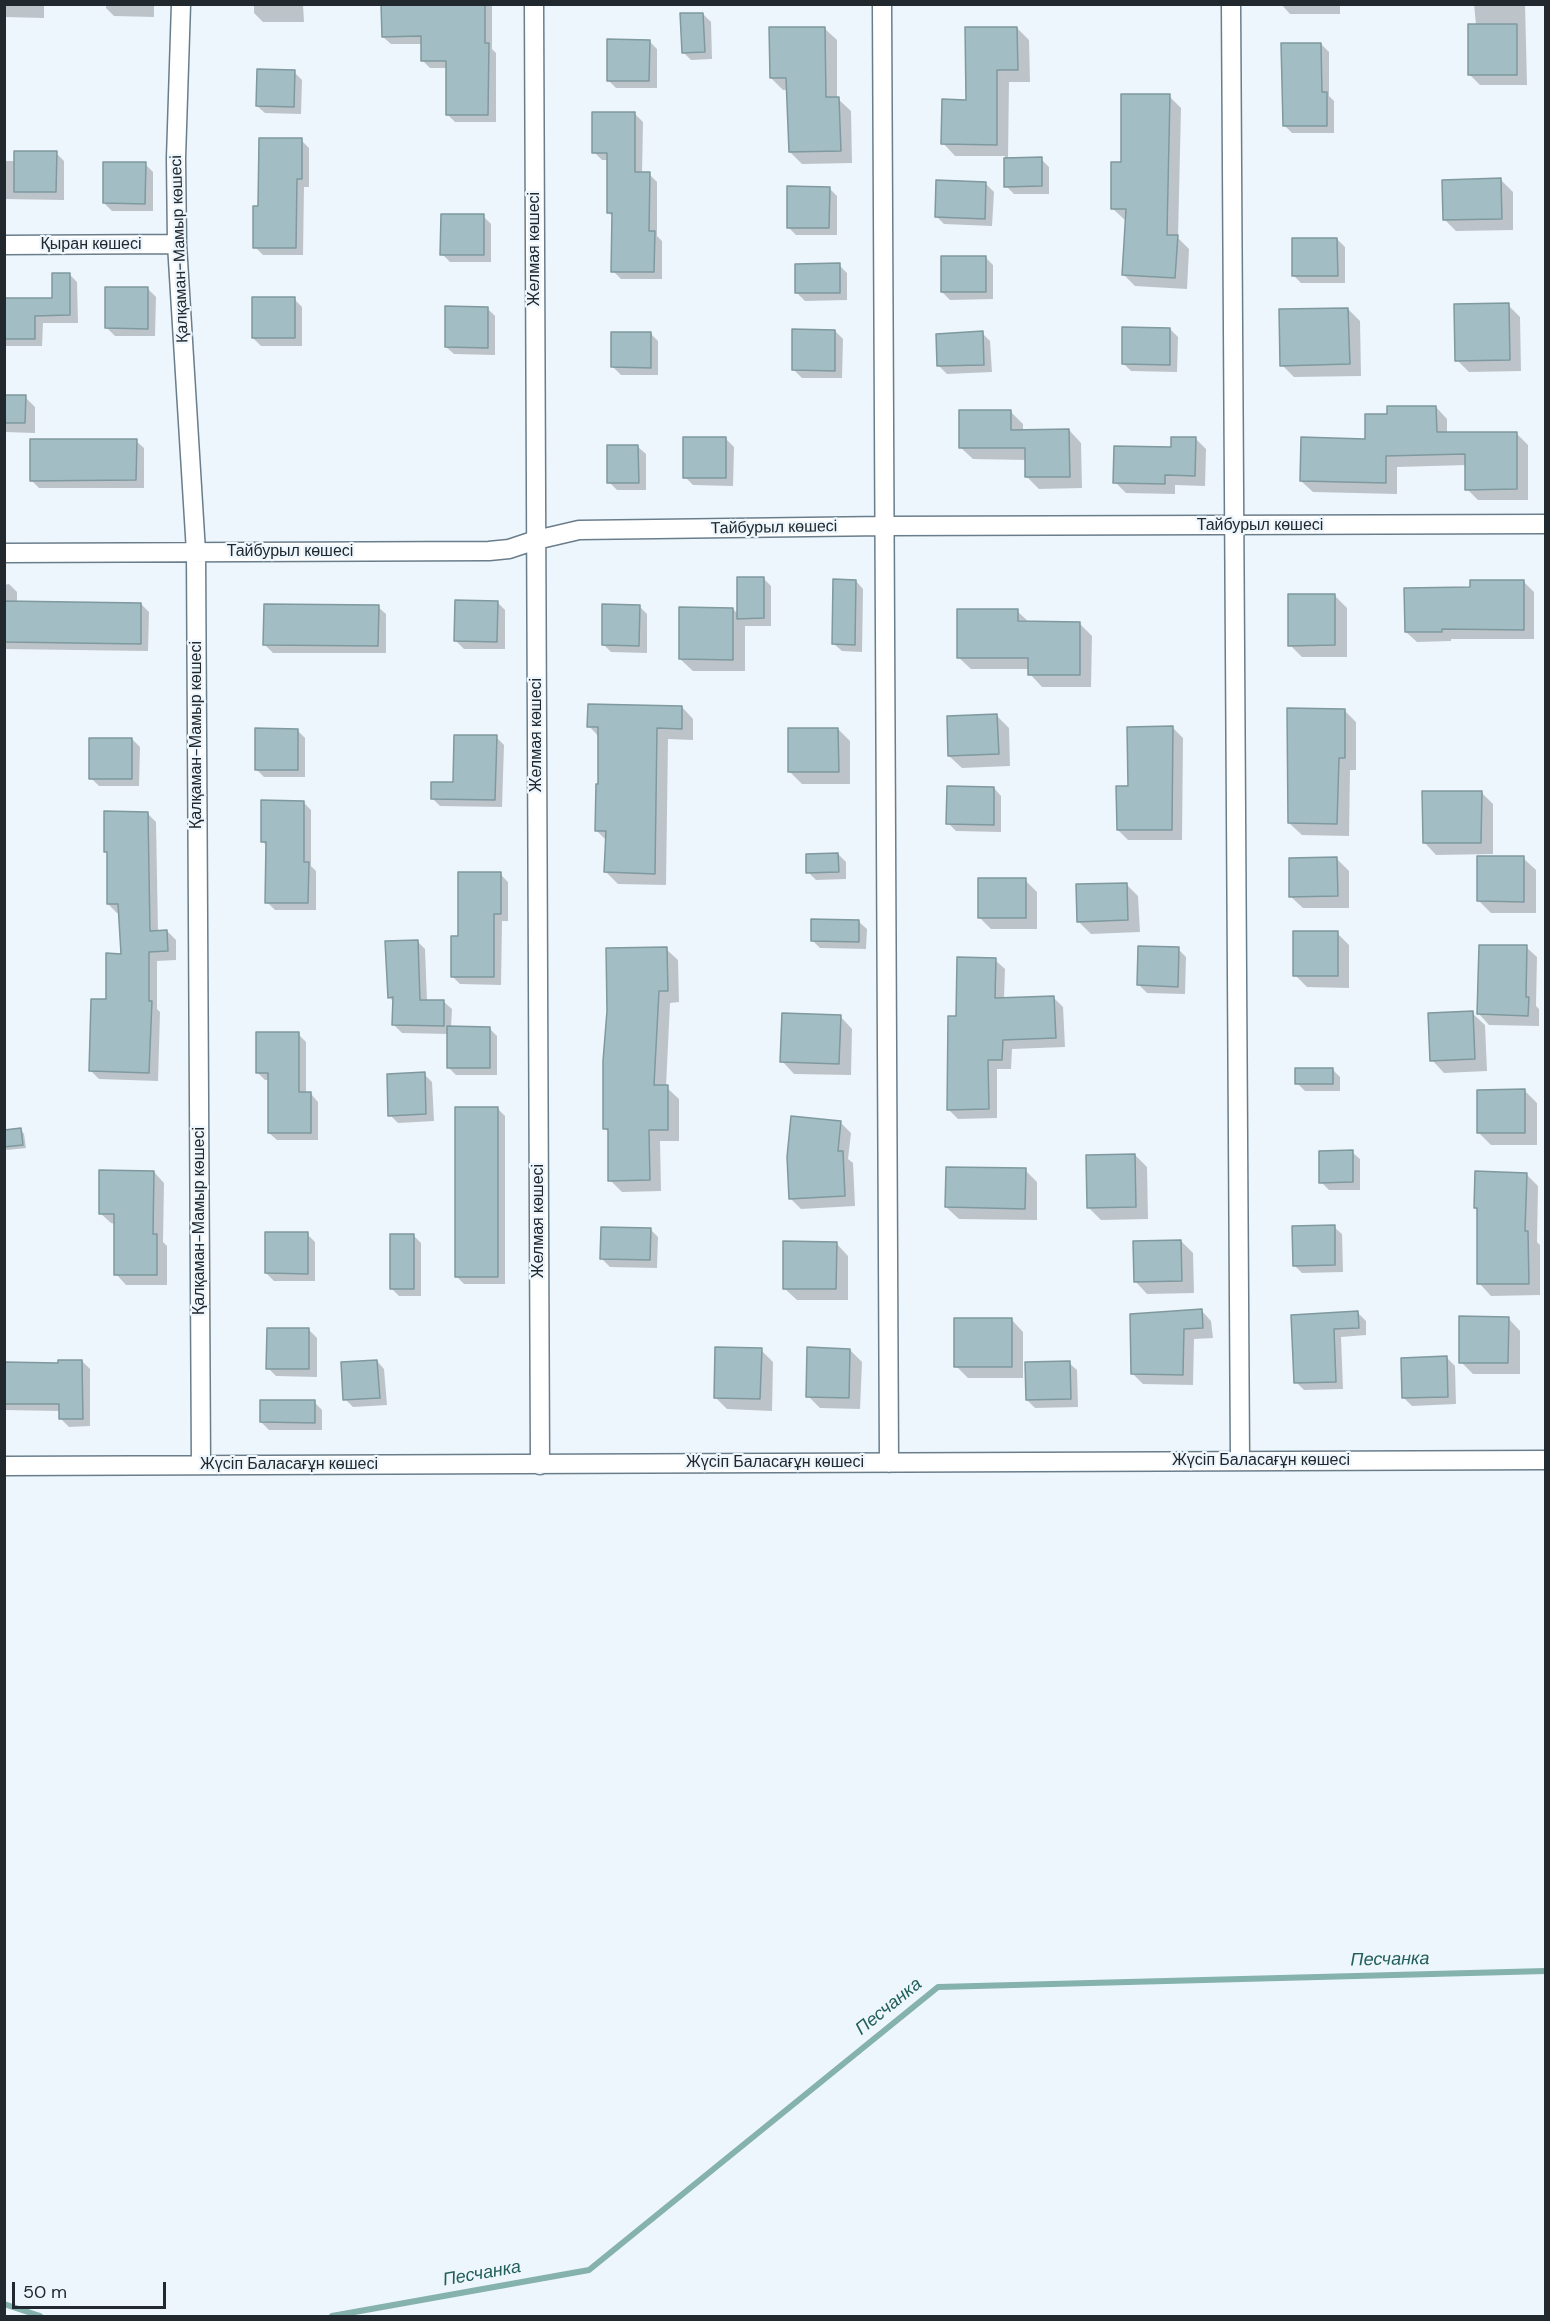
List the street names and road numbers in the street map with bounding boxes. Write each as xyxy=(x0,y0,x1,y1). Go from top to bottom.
street label: Қалқаман-Мамыр көшесі xyxy=(167,155,193,343)
street label: Желмая көшесі xyxy=(525,192,545,306)
street label: Қыран көшесі xyxy=(41,235,141,255)
street label: Тайбурыл көшесі xyxy=(1197,516,1323,536)
street label: Тайбурыл көшесі xyxy=(710,517,838,539)
street label: Тайбурыл көшесі xyxy=(227,542,353,562)
street label: Қалқаман-Мамыр көшесі xyxy=(187,641,207,829)
street label: Желмая көшесі xyxy=(527,678,547,792)
street label: Қалқаман-Мамыр көшесі xyxy=(190,1127,210,1315)
street label: Желмая көшесі xyxy=(529,1164,549,1278)
street label: Жүсіп Баласағұн көшесі xyxy=(1172,1451,1350,1471)
street label: Жүсіп Баласағұн көшесі xyxy=(686,1453,864,1473)
street label: Жүсіп Баласағұн көшесі xyxy=(200,1455,378,1475)

